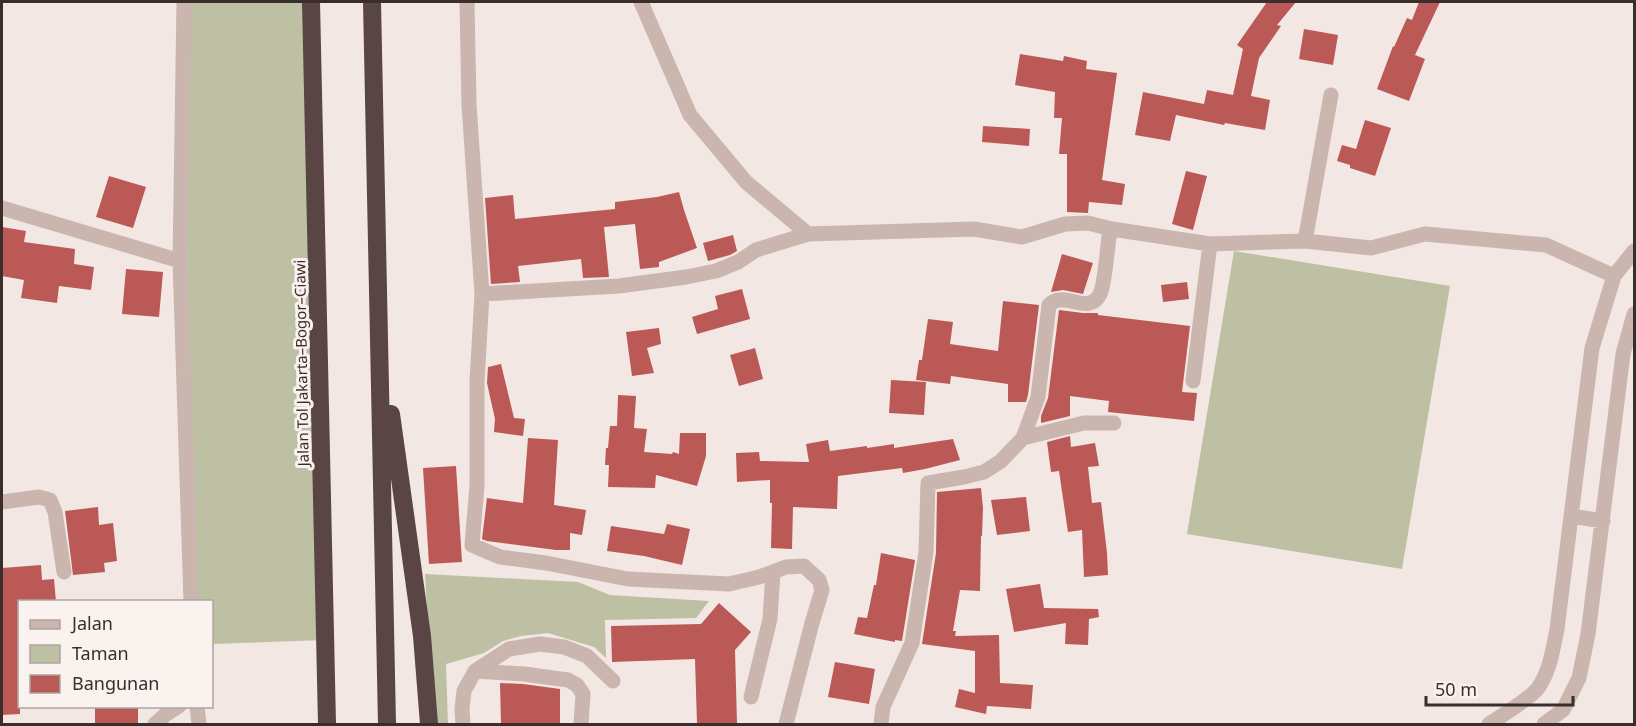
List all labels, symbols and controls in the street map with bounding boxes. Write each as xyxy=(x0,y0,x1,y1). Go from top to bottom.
street label: Jalan Tol Jakarta–Bogor–Ciawi xyxy=(289,259,313,469)
legend xyxy=(18,600,213,708)
text: Jalan xyxy=(70,611,113,635)
text: Taman xyxy=(72,641,129,665)
scale bar xyxy=(1426,669,1573,707)
text: Bangunan xyxy=(72,671,159,695)
text: 50 m xyxy=(1435,677,1477,701)

